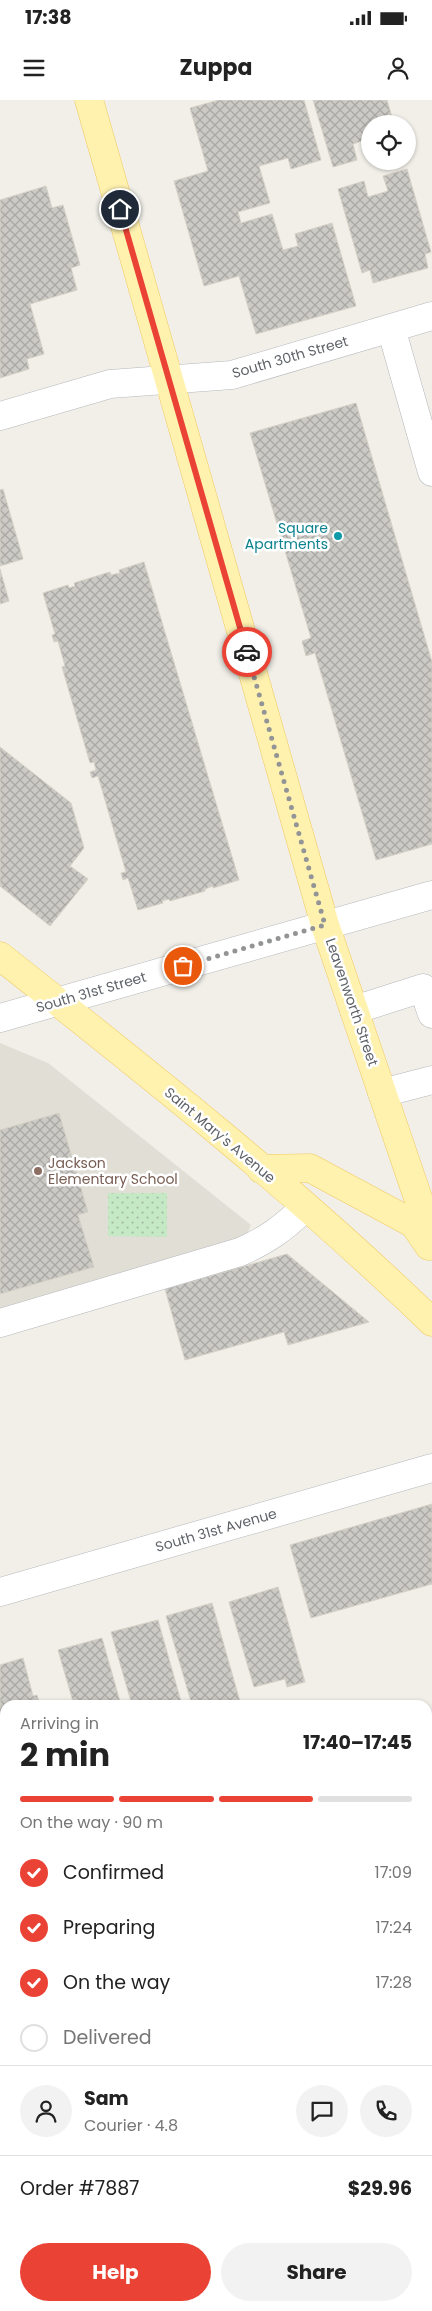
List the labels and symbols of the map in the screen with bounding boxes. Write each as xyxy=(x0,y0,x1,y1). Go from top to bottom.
pin xyxy=(99,188,141,230)
street label: South 30th Street xyxy=(230,331,350,383)
place label: Square Apartments xyxy=(245,518,328,554)
marker: Square Apartments xyxy=(332,530,344,542)
courier xyxy=(222,627,272,677)
street label: Leavenworth Street xyxy=(321,935,383,1069)
pin xyxy=(162,945,204,987)
street label: South 31st Street xyxy=(34,967,148,1017)
street label: Saint Mary's Avenue xyxy=(160,1083,280,1188)
place label: Jackson Elementary School xyxy=(48,1153,178,1189)
marker: Jackson Elementary School xyxy=(32,1165,44,1177)
street label: South 31st Avenue xyxy=(153,1503,279,1557)

